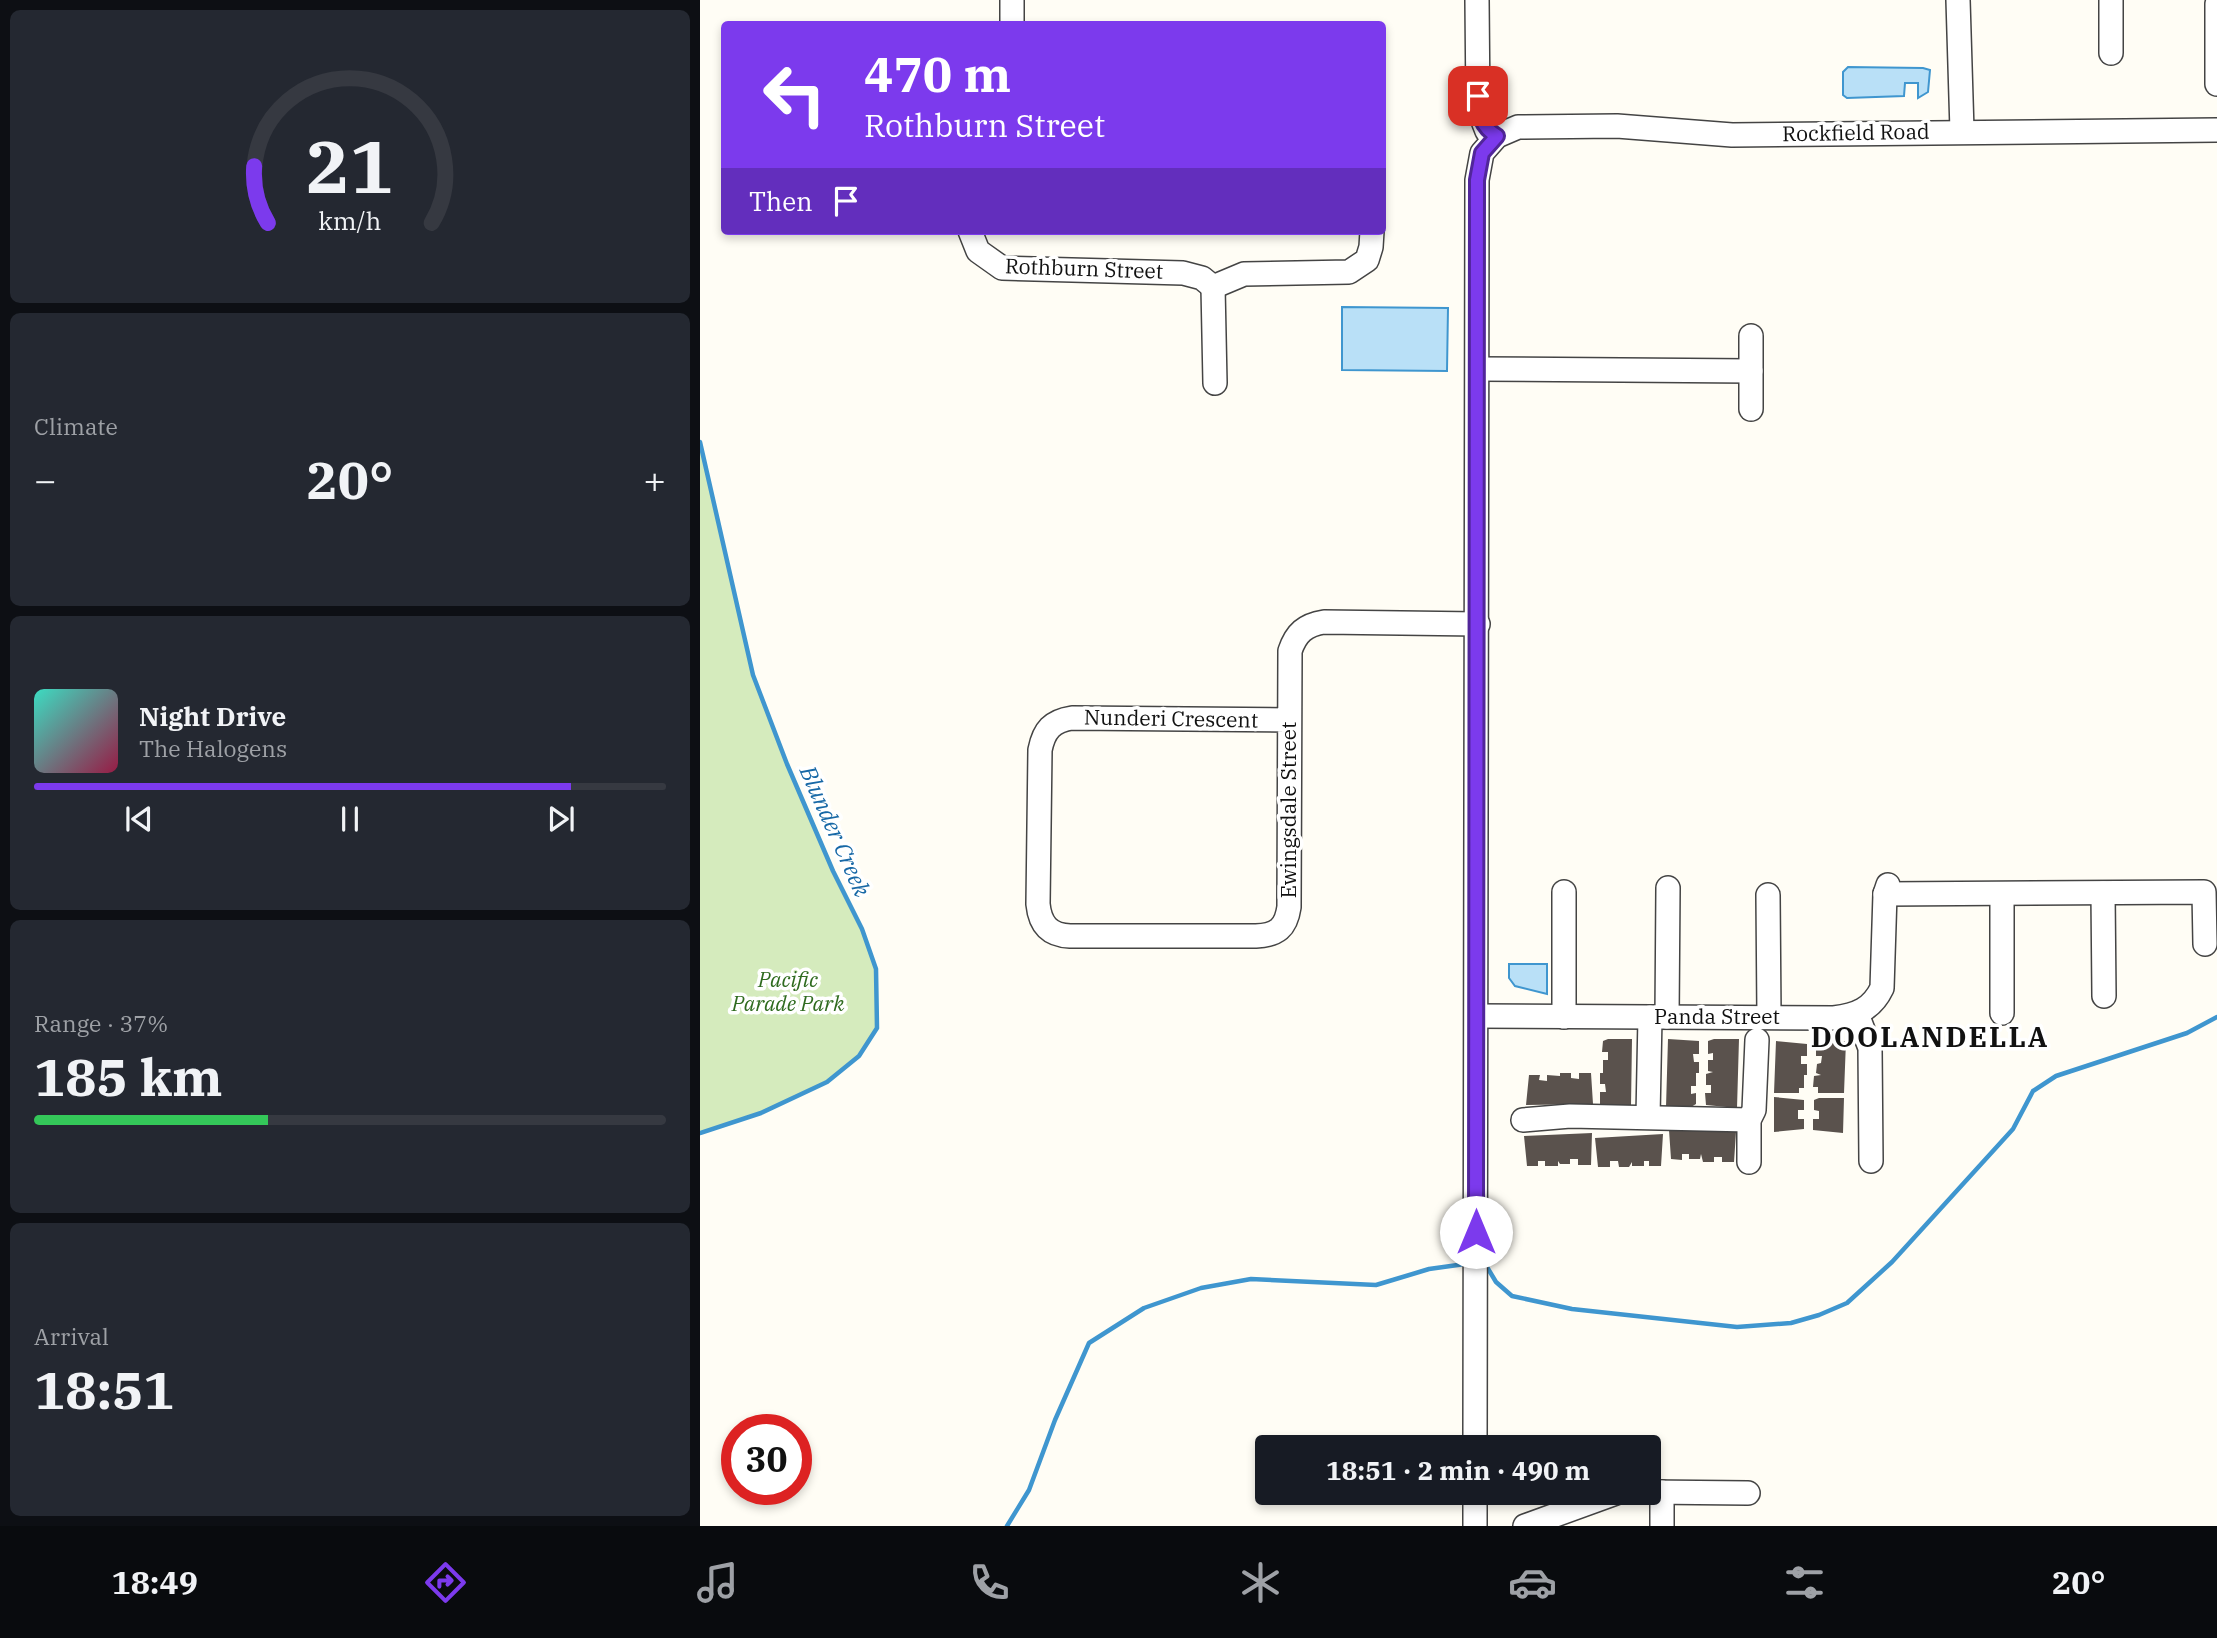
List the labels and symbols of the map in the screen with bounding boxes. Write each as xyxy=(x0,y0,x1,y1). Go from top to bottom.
pin xyxy=(1448,66,1508,126)
street label: Rockfield Road xyxy=(1782,117,1930,147)
street label: Rothburn Street xyxy=(1004,251,1164,285)
street label: Nunderi Crescent xyxy=(1084,702,1258,734)
street label: Ewingsdale Street xyxy=(1274,721,1302,899)
water label: Blunder Creek xyxy=(793,759,878,902)
park label: Pacific Parade Park xyxy=(731,965,845,1017)
street label: Panda Street xyxy=(1654,1002,1780,1030)
district label: DOOLANDELLA xyxy=(1811,1018,2049,1055)
position arrow xyxy=(1439,1195,1513,1269)
speed limit sign: 30 xyxy=(721,1414,812,1505)

